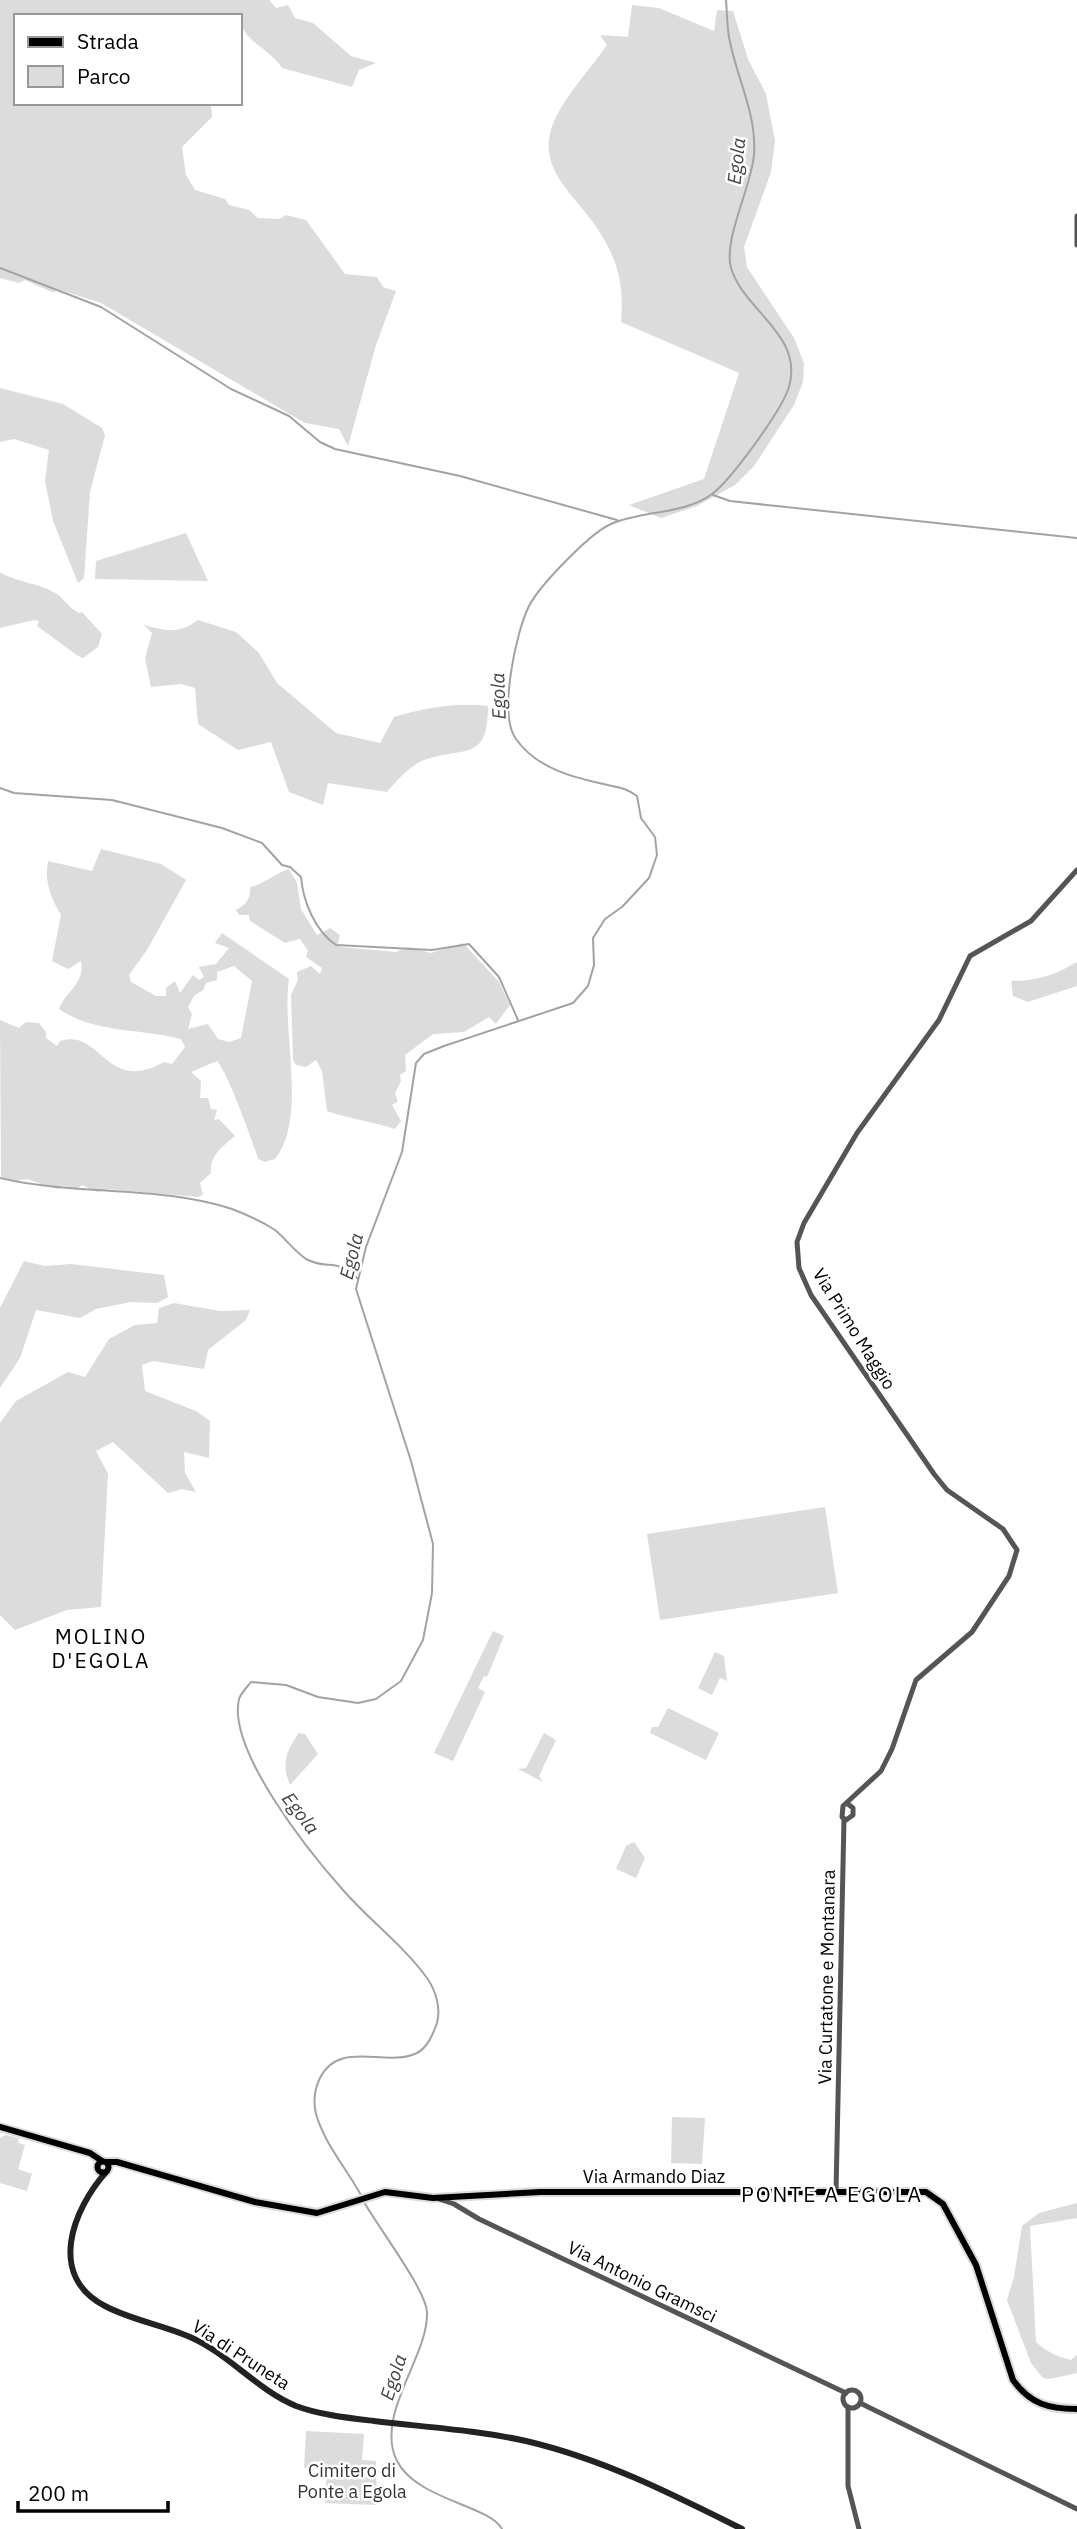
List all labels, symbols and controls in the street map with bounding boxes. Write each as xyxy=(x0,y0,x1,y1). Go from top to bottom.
legend xyxy=(14,14,242,105)
text: Strada xyxy=(77,27,139,55)
text: Parco xyxy=(77,62,131,90)
water label: Egola xyxy=(722,136,750,186)
water label: Egola xyxy=(485,672,511,720)
water label: Egola xyxy=(334,1230,368,1282)
street label: Via Primo Maggio xyxy=(808,1264,901,1394)
district label: MOLINO D'EGOLA xyxy=(51,1622,151,1674)
water label: Egola xyxy=(277,1787,325,1839)
street label: Via Curtatone e Montanara xyxy=(813,1869,840,2085)
street label: Via Armando Diaz xyxy=(583,2165,725,2188)
district label: PONTE A EGOLA xyxy=(741,2180,923,2208)
street label: Via Antonio Gramsci xyxy=(564,2235,721,2328)
street label: Via di Pruneta xyxy=(188,2314,295,2395)
water label: Egola xyxy=(374,2351,412,2403)
park label: Cimitero di Ponte a Egola xyxy=(297,2459,407,2503)
scale bar xyxy=(18,2470,168,2514)
text: 200 m xyxy=(28,2479,89,2507)

